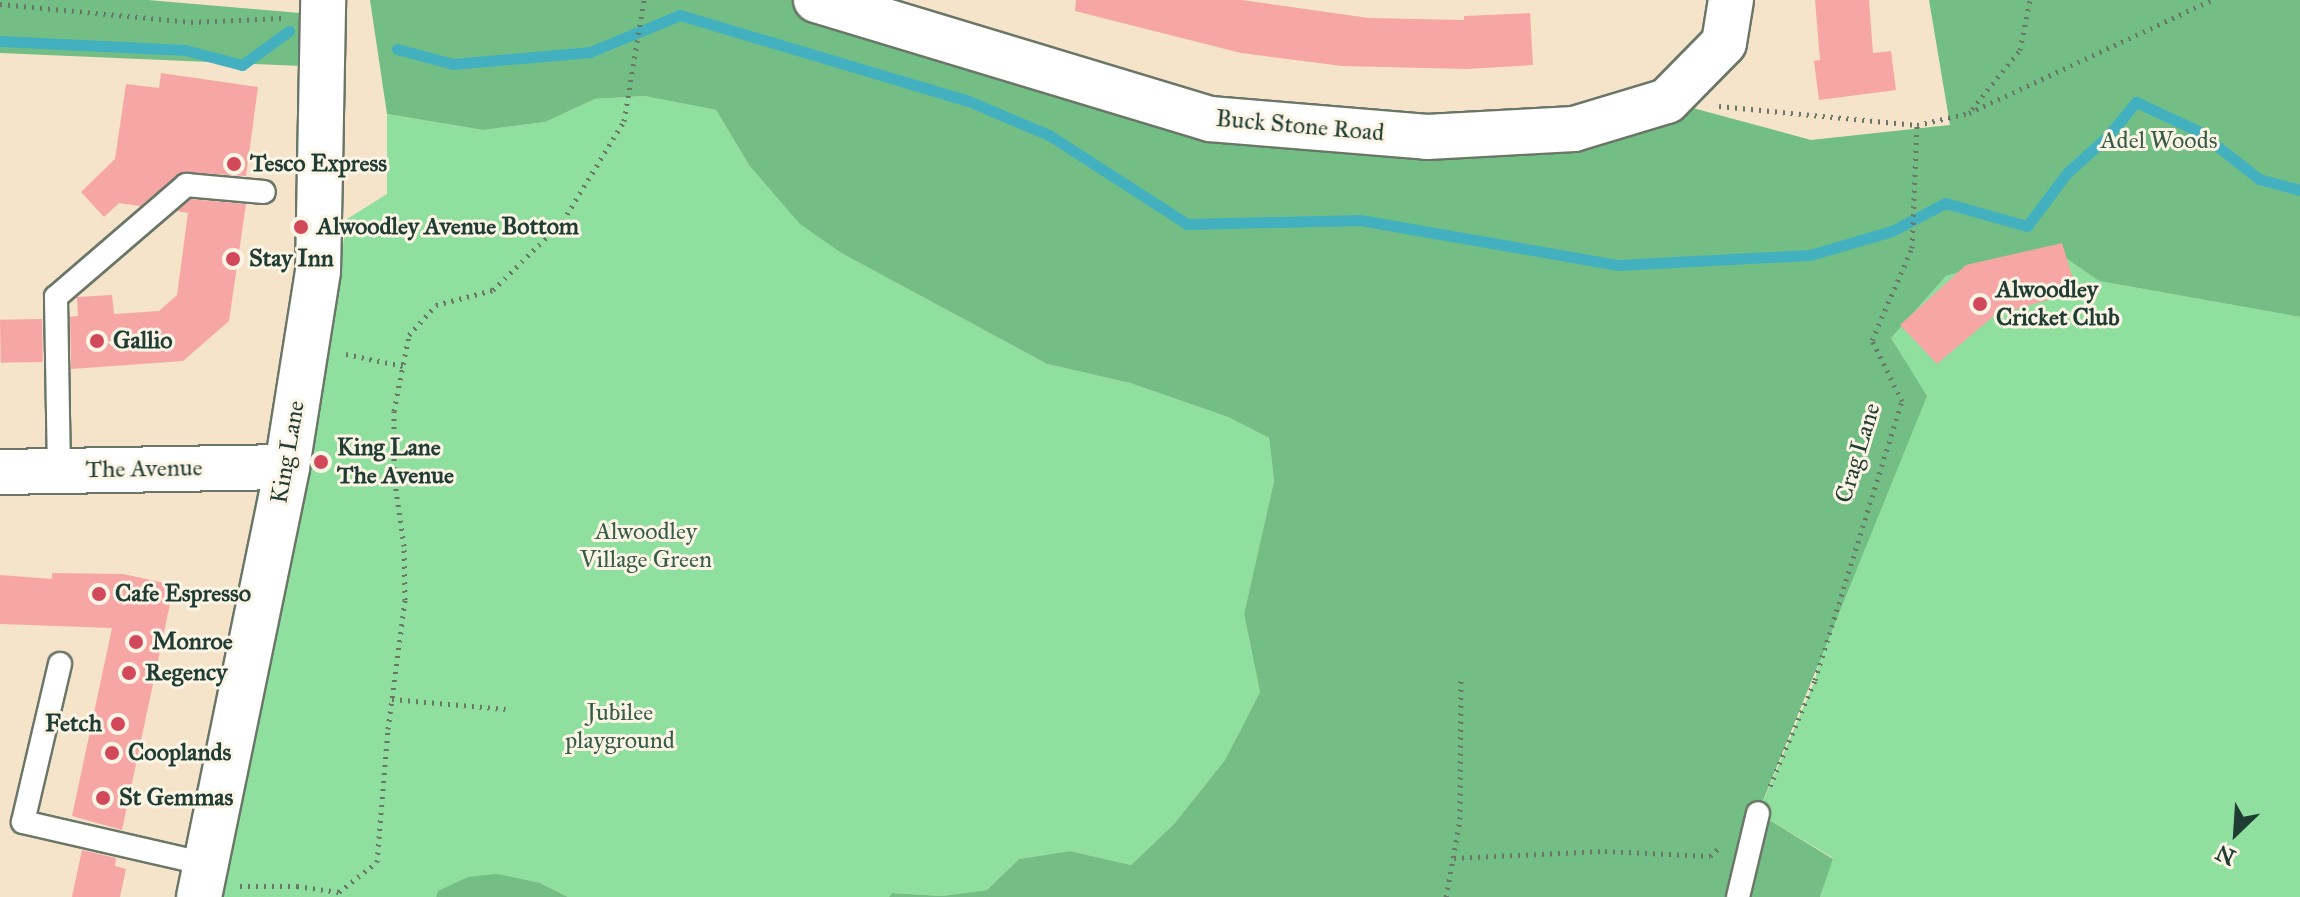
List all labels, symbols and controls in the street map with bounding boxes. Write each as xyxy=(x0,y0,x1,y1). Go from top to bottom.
street label: Buck Stone Road xyxy=(1215,104,1385,148)
park label: Adel Woods xyxy=(2101,127,2217,155)
place label: Tesco Express xyxy=(250,150,387,178)
marker: Tesco Express xyxy=(225,155,243,173)
place label: Alwoodley Avenue Bottom xyxy=(317,213,579,241)
marker: Alwoodley Avenue Bottom xyxy=(292,218,310,236)
place label: Stay Inn xyxy=(249,245,334,273)
marker: Stay Inn xyxy=(224,250,242,268)
place label: Alwoodley Cricket Club xyxy=(1996,276,2120,332)
marker: Alwoodley Cricket Club xyxy=(1971,295,1989,313)
place label: Gallio xyxy=(113,327,172,355)
marker: Gallio xyxy=(88,332,106,350)
street label: King Lane xyxy=(265,398,311,506)
street label: Crag Lane xyxy=(1829,400,1887,506)
place label: King Lane The Avenue xyxy=(337,434,454,490)
marker: King Lane The Avenue xyxy=(312,453,330,471)
street label: The Avenue xyxy=(85,454,203,484)
park label: Alwoodley Village Green xyxy=(580,518,712,574)
place label: Cafe Espresso xyxy=(115,580,251,608)
marker: Cafe Espresso xyxy=(90,585,108,603)
place label: Monroe xyxy=(152,628,233,656)
marker: Monroe xyxy=(127,633,145,651)
place label: Regency xyxy=(145,659,227,687)
marker: Regency xyxy=(120,664,138,682)
park label: Jubilee playground xyxy=(565,699,675,755)
place label: Fetch xyxy=(45,710,102,738)
marker: Fetch xyxy=(109,715,127,733)
place label: Cooplands xyxy=(128,739,231,767)
marker: Cooplands xyxy=(103,744,121,762)
place label: St Gemmas xyxy=(119,784,233,812)
marker: St Gemmas xyxy=(94,789,112,807)
north arrow xyxy=(2196,793,2276,873)
text: N xyxy=(2211,839,2240,871)

